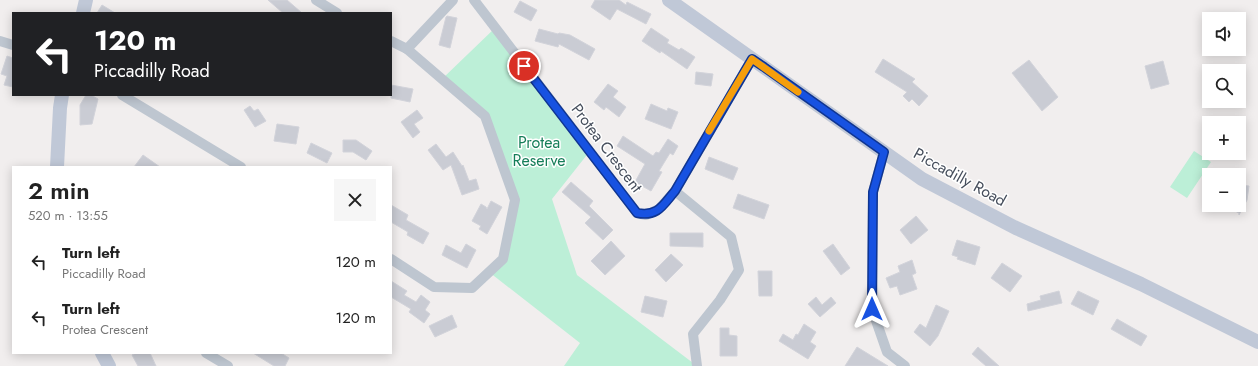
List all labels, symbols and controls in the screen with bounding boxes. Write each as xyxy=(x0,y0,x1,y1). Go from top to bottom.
map controls xyxy=(1202,12,1246,212)
button: sound xyxy=(1202,12,1246,56)
text: 120 m xyxy=(94,20,177,61)
icon: left xyxy=(28,28,80,80)
pin xyxy=(507,49,541,83)
icon: arrive xyxy=(513,55,535,77)
text: Piccadilly Road xyxy=(94,58,210,84)
button: search xyxy=(1202,64,1246,108)
street label: Protea Crescent xyxy=(566,99,648,197)
button: + xyxy=(1202,116,1246,160)
park label: Protea Reserve xyxy=(513,131,565,172)
street label: Piccadilly Road xyxy=(909,142,1011,212)
button: − xyxy=(1202,168,1246,212)
text: 2 min xyxy=(28,173,90,208)
button: close xyxy=(334,179,376,221)
text: 520 m · 13:55 xyxy=(28,206,108,225)
text: Turn left xyxy=(62,242,120,264)
icon: left xyxy=(28,251,50,273)
text: 120 m xyxy=(336,251,376,273)
text: Piccadilly Road xyxy=(62,264,146,283)
position arrow xyxy=(851,288,893,330)
text: Turn left xyxy=(62,298,120,320)
icon: left xyxy=(28,307,50,329)
text: 120 m xyxy=(336,307,376,329)
text: Protea Crescent xyxy=(62,320,148,339)

